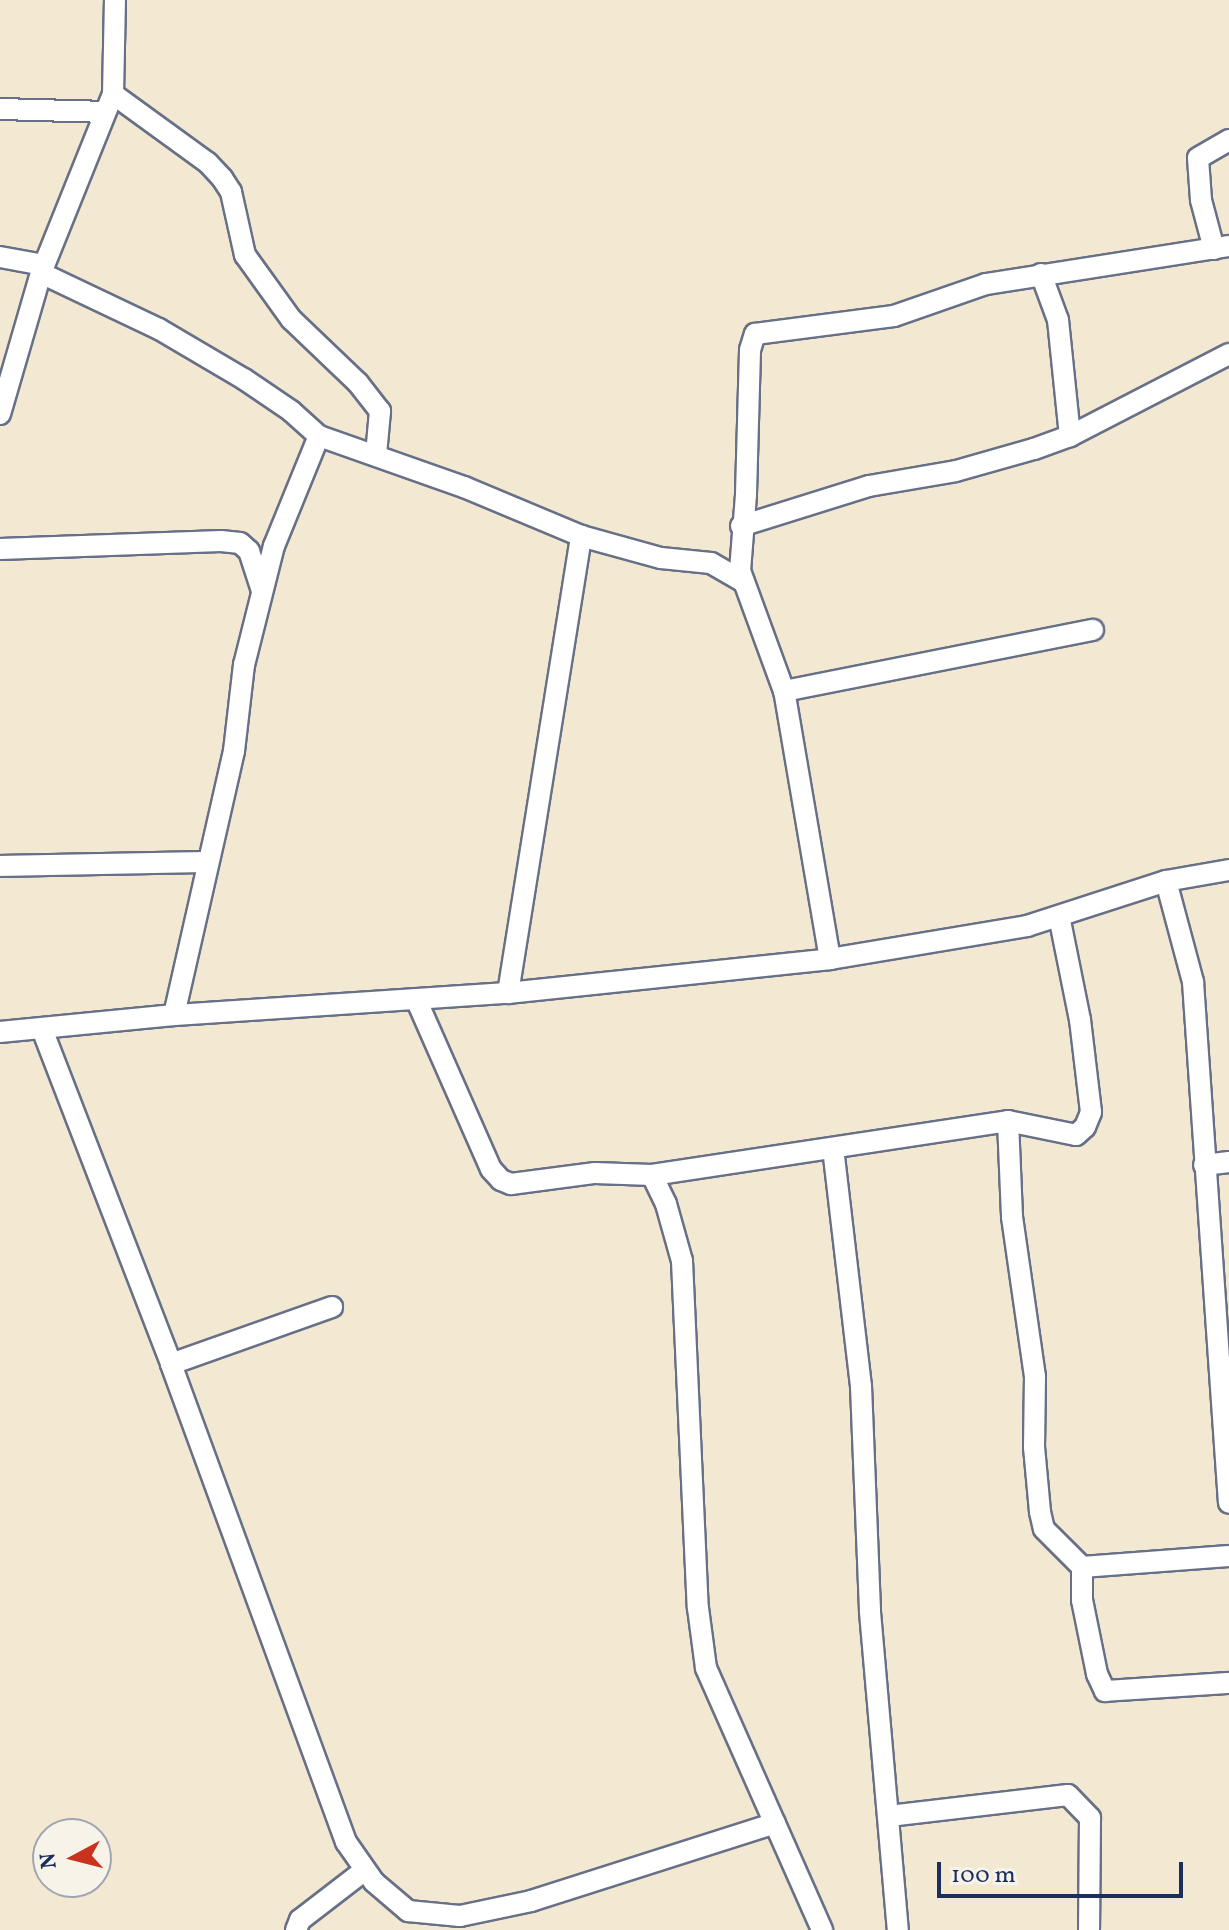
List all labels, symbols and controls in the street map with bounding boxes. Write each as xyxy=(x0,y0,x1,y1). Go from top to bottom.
north arrow xyxy=(32,1818,112,1898)
scale bar xyxy=(941,1846,1187,1896)
text: N xyxy=(33,1851,66,1871)
text: 100 m xyxy=(951,1859,1016,1893)

